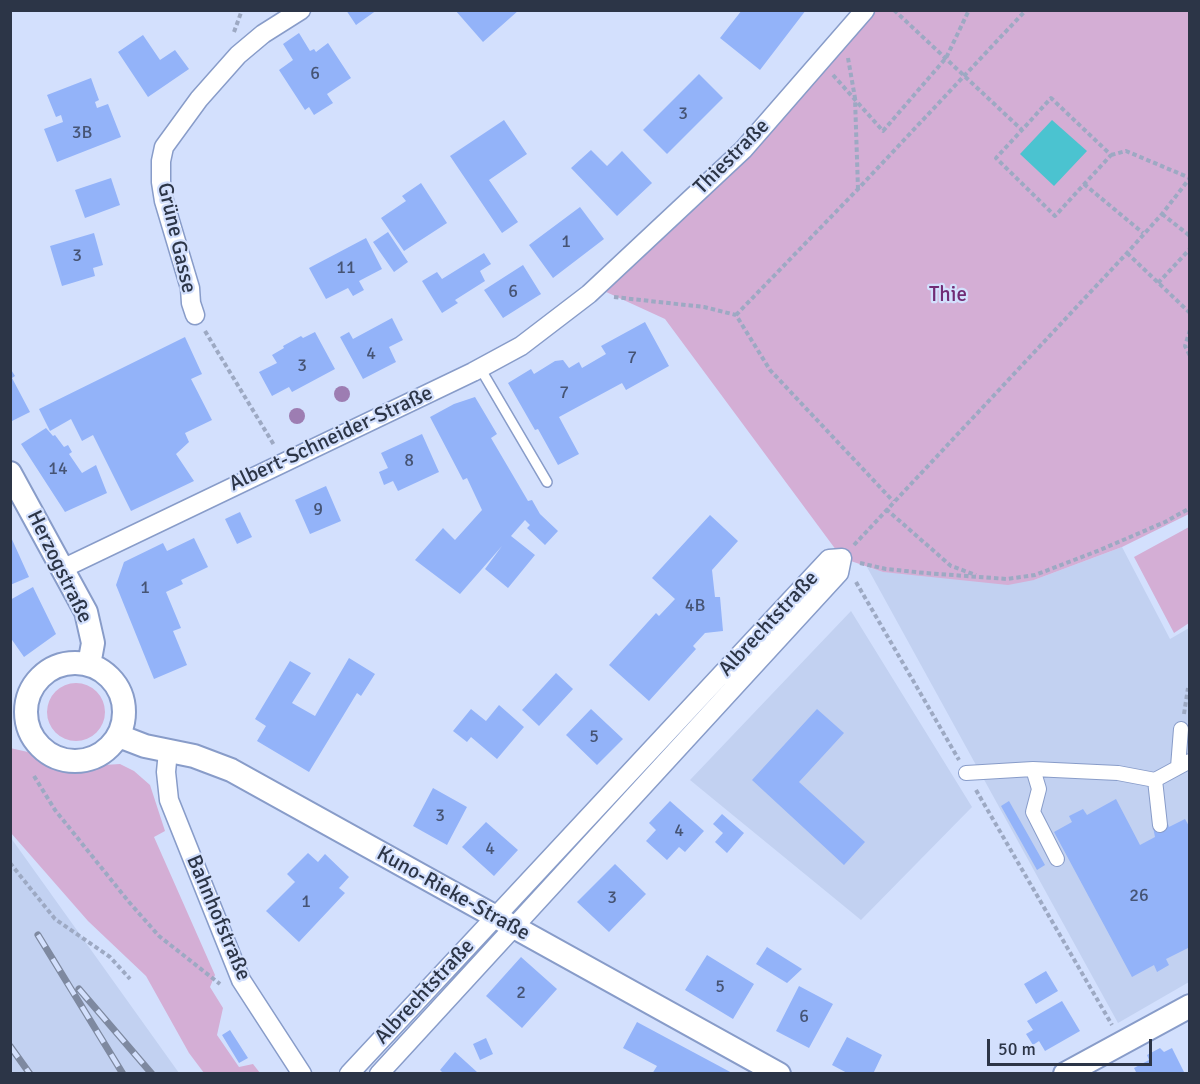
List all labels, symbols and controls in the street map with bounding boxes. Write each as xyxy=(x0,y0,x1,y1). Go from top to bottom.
house number: 6 xyxy=(310,63,320,85)
house number: 3 xyxy=(678,103,688,125)
street label: Thiestraße xyxy=(689,114,775,200)
house number: 3B xyxy=(72,122,92,144)
street label: Grüne Gasse xyxy=(151,180,201,296)
house number: 1 xyxy=(561,231,571,253)
house number: 3 xyxy=(72,245,82,267)
house number: 11 xyxy=(336,257,356,279)
house number: 6 xyxy=(508,281,518,303)
park label: Thie xyxy=(929,282,967,308)
house number: 4 xyxy=(366,343,376,365)
house number: 7 xyxy=(627,347,637,369)
house number: 3 xyxy=(297,355,307,377)
street label: Albert-Schneider-Straße xyxy=(225,381,437,497)
house number: 7 xyxy=(559,382,569,404)
house number: 8 xyxy=(404,450,414,472)
house number: 14 xyxy=(48,458,68,480)
house number: 9 xyxy=(313,499,323,521)
street label: Herzogstraße xyxy=(21,507,97,627)
street label: Albrechtstraße xyxy=(714,566,824,682)
house number: 1 xyxy=(140,577,150,599)
house number: 4B xyxy=(685,595,705,617)
house number: 5 xyxy=(589,726,599,748)
house number: 3 xyxy=(435,805,445,827)
house number: 4 xyxy=(674,820,684,842)
house number: 4 xyxy=(485,838,495,860)
street label: Kuno-Rieke-Straße xyxy=(372,842,534,946)
street label: Bahnhofstraße xyxy=(180,851,256,985)
house number: 26 xyxy=(1129,885,1149,907)
house number: 3 xyxy=(607,887,617,909)
house number: 1 xyxy=(301,891,311,913)
street label: Albrechtstraße xyxy=(370,934,480,1050)
house number: 5 xyxy=(715,976,725,998)
house number: 2 xyxy=(516,982,526,1004)
house number: 6 xyxy=(799,1006,809,1028)
scale bar xyxy=(990,1027,1155,1065)
text: 50 m xyxy=(998,1038,1036,1060)

